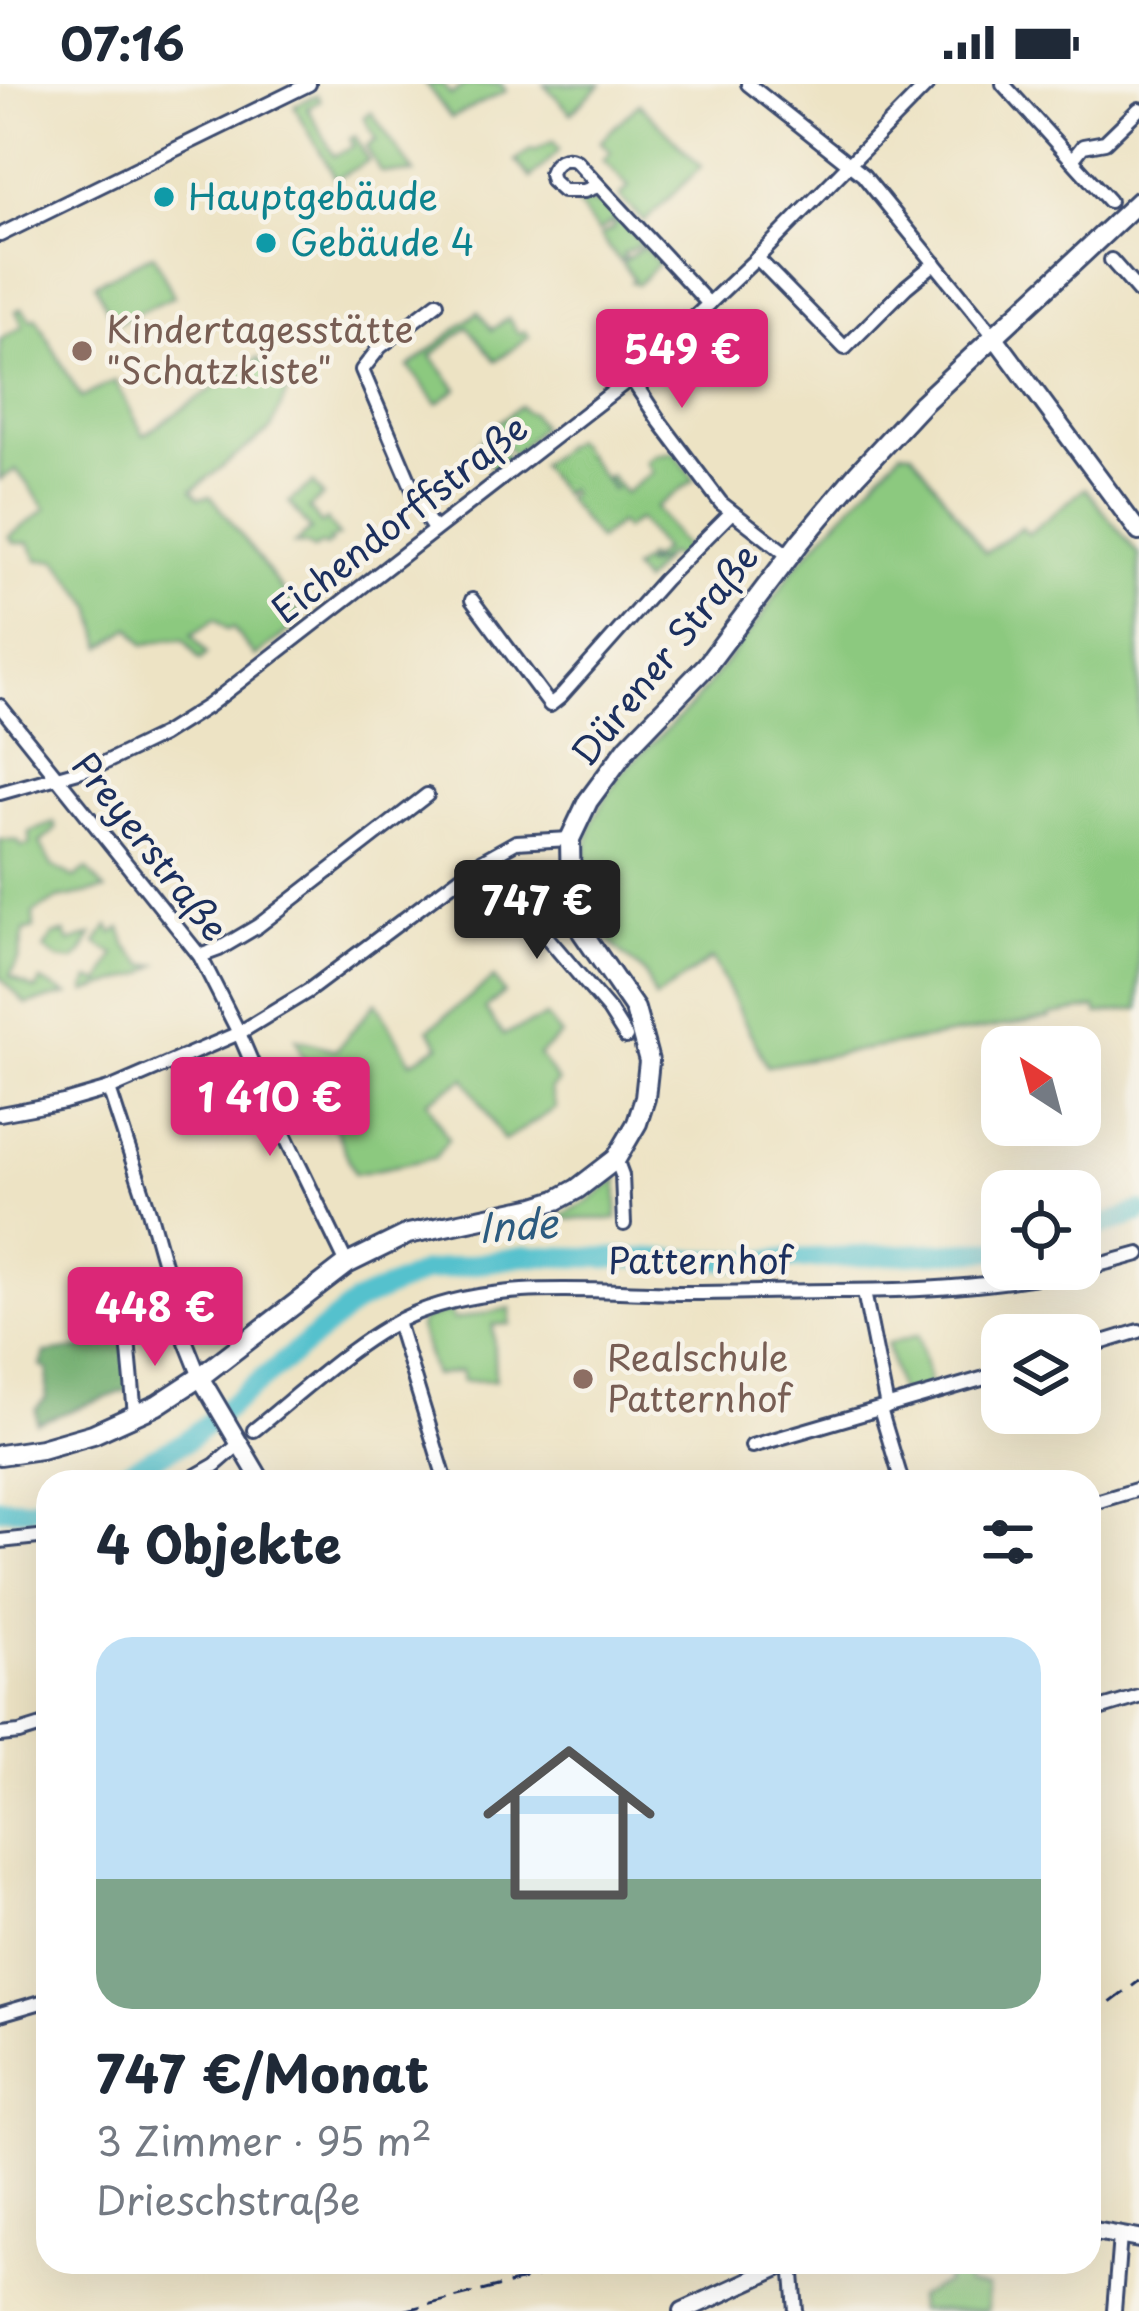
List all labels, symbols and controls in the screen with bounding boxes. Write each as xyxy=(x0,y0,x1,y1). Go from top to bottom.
text: 07:16 xyxy=(60,8,185,76)
place label: Hauptgebäude xyxy=(188,168,438,222)
marker: Hauptgebäude xyxy=(151,184,177,210)
place label: Gebäude 4 xyxy=(290,214,475,268)
marker: Gebäude 4 xyxy=(253,230,279,256)
place label: Kindertagesstätte "Schatzkiste" xyxy=(106,301,414,396)
pin: 549 € xyxy=(598,309,766,411)
text: 549 € xyxy=(623,318,741,377)
marker: Kindertagesstätte "Schatzkiste" xyxy=(69,338,95,364)
street label: Eichendorffstraße xyxy=(259,400,538,635)
street label: Dürener Straße xyxy=(557,531,770,777)
street label: Preyerstraße xyxy=(60,740,243,952)
pin: 747 € xyxy=(453,860,621,962)
text: 747 € xyxy=(481,869,593,928)
north arrow xyxy=(981,1026,1101,1146)
map controls xyxy=(981,1026,1101,1434)
pin: 1 410 € xyxy=(159,1057,381,1159)
text: 1 410 € xyxy=(198,1066,342,1125)
button: locate xyxy=(981,1170,1101,1290)
water label: Inde xyxy=(476,1191,561,1256)
street label: Patternhof xyxy=(608,1232,795,1286)
pin: 448 € xyxy=(71,1267,239,1369)
text: 448 € xyxy=(95,1276,215,1335)
button: layers xyxy=(981,1314,1101,1434)
place label: Realschule Patternhof xyxy=(607,1329,794,1424)
marker: Realschule Patternhof xyxy=(570,1366,596,1392)
text: 4 Objekte xyxy=(96,1504,342,1581)
icon: filters xyxy=(975,1509,1041,1575)
icon: home xyxy=(461,1715,677,1931)
text: 747 €/Monat xyxy=(96,2033,429,2110)
text: 3 Zimmer · 95 m² xyxy=(96,2110,432,2169)
text: Drieschstraße xyxy=(96,2169,361,2228)

